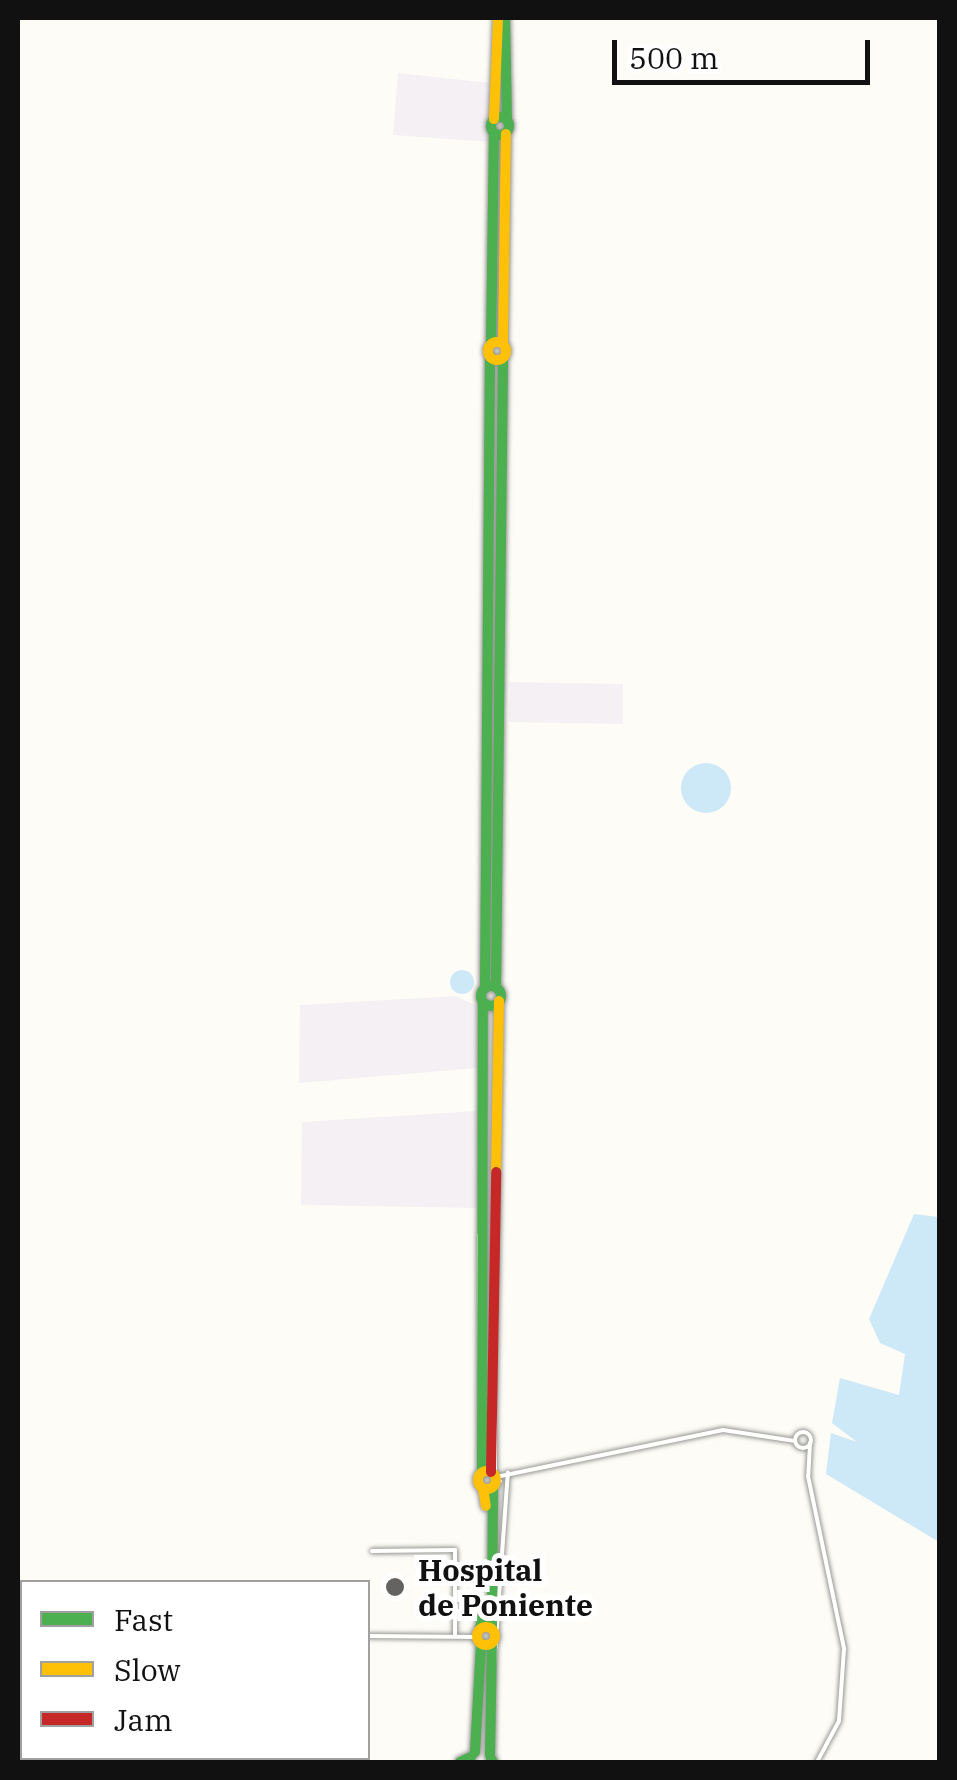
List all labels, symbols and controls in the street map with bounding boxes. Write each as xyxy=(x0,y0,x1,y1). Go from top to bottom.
scale bar xyxy=(617,20,874,82)
text: 500 m xyxy=(629,38,719,77)
place label: Hospital de Poniente xyxy=(418,1552,593,1622)
marker: Hospital de Poniente xyxy=(382,1574,408,1600)
legend xyxy=(20,1580,370,1760)
text: Fast xyxy=(114,1600,173,1639)
text: Slow xyxy=(114,1650,181,1689)
text: Jam xyxy=(114,1700,173,1739)

